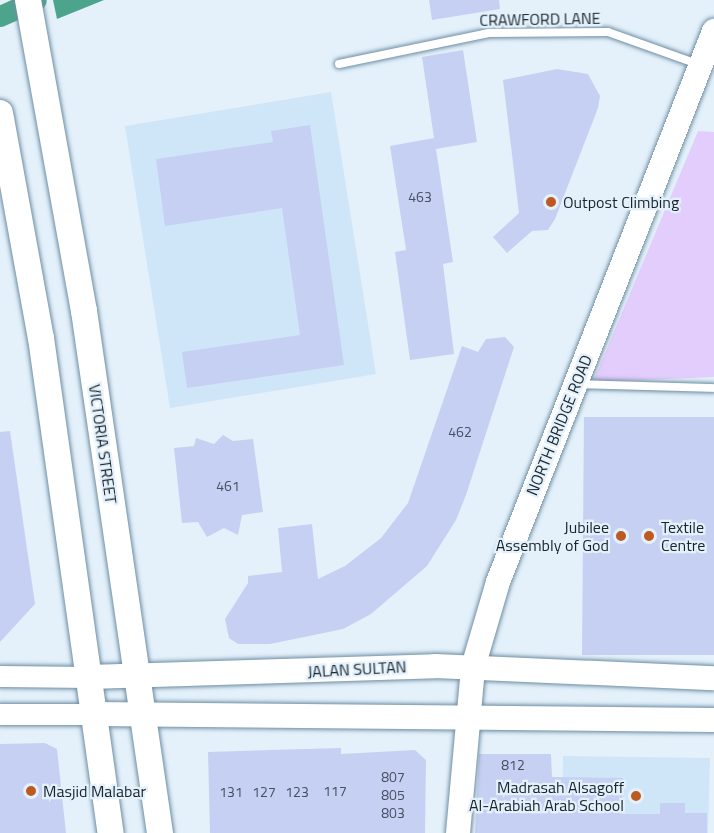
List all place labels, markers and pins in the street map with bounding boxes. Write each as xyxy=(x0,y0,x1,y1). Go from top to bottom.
place label: Outpost Climbing xyxy=(563,192,679,212)
marker: Outpost Climbing xyxy=(544,195,558,209)
place label: Jubilee Assembly of God xyxy=(496,517,609,555)
place label: Textile Centre xyxy=(661,517,705,555)
marker: Jubilee Assembly of God xyxy=(614,529,628,543)
marker: Textile Centre xyxy=(642,529,656,543)
place label: Madrasah Alsagoff Al-Arabiah Arab School xyxy=(469,777,624,815)
place label: Masjid Malabar xyxy=(43,781,146,801)
marker: Masjid Malabar xyxy=(24,784,38,798)
marker: Madrasah Alsagoff Al-Arabiah Arab School xyxy=(629,789,643,803)

